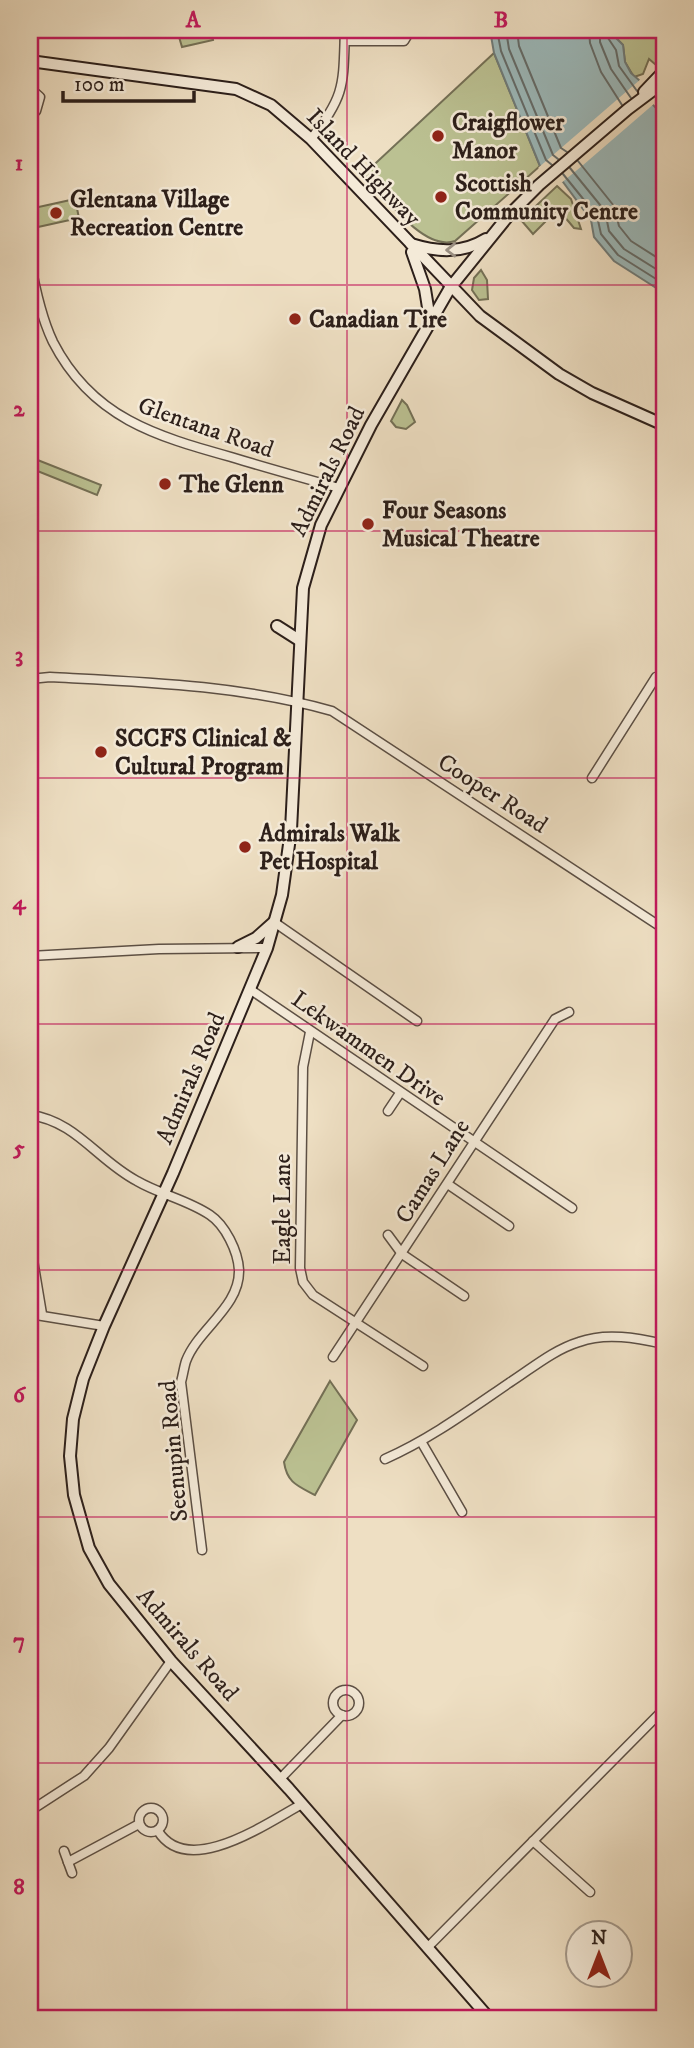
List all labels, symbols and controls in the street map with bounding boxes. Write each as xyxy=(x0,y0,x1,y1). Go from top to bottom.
text: A xyxy=(185,6,202,35)
text: B xyxy=(494,6,508,35)
scale bar xyxy=(63,60,194,104)
text: 100 m xyxy=(74,72,125,98)
street label: Island Highway xyxy=(300,103,427,233)
place label: Craigflower Manor xyxy=(452,108,565,166)
marker: Craigflower Manor xyxy=(430,128,446,144)
text: 1 xyxy=(15,149,23,178)
place label: Scottish Community Centre xyxy=(455,169,638,227)
place label: Glentana Village Recreation Centre xyxy=(70,185,243,243)
marker: Scottish Community Centre xyxy=(433,189,449,205)
marker: Glentana Village Recreation Centre xyxy=(48,205,64,221)
one-way arrow xyxy=(445,242,456,257)
place label: Canadian Tire xyxy=(309,305,447,335)
marker: Canadian Tire xyxy=(287,311,303,327)
street label: Glentana Road xyxy=(134,391,278,465)
text: 2 xyxy=(13,395,25,424)
street label: Admirals Road xyxy=(284,402,372,541)
place label: The Glenn xyxy=(178,470,284,500)
marker: The Glenn xyxy=(157,476,173,492)
place label: Four Seasons Musical Theatre xyxy=(382,496,540,554)
marker: Four Seasons Musical Theatre xyxy=(360,516,376,532)
text: 3 xyxy=(15,641,23,670)
place label: SCCFS Clinical & Cultural Program xyxy=(115,724,292,782)
marker: SCCFS Clinical & Cultural Program xyxy=(93,744,109,760)
street label: Cooper Road xyxy=(432,747,553,840)
place label: Admirals Walk Pet Hospital xyxy=(258,819,401,877)
marker: Admirals Walk Pet Hospital xyxy=(237,839,253,855)
text: 4 xyxy=(12,888,27,917)
street label: Lekwammen Drive xyxy=(285,984,451,1113)
street label: Admirals Road xyxy=(150,1008,232,1149)
street label: Camas Lane xyxy=(389,1114,477,1229)
text: 5 xyxy=(12,1134,25,1163)
street label: Eagle Lane xyxy=(268,1153,298,1264)
street label: Seenupin Road xyxy=(153,1379,195,1523)
text: 6 xyxy=(13,1381,27,1410)
street label: Admirals Road xyxy=(130,1582,245,1708)
text: 7 xyxy=(13,1627,25,1656)
text: 8 xyxy=(13,1873,25,1902)
north arrow xyxy=(564,1918,634,1988)
text: N xyxy=(591,1927,607,1950)

